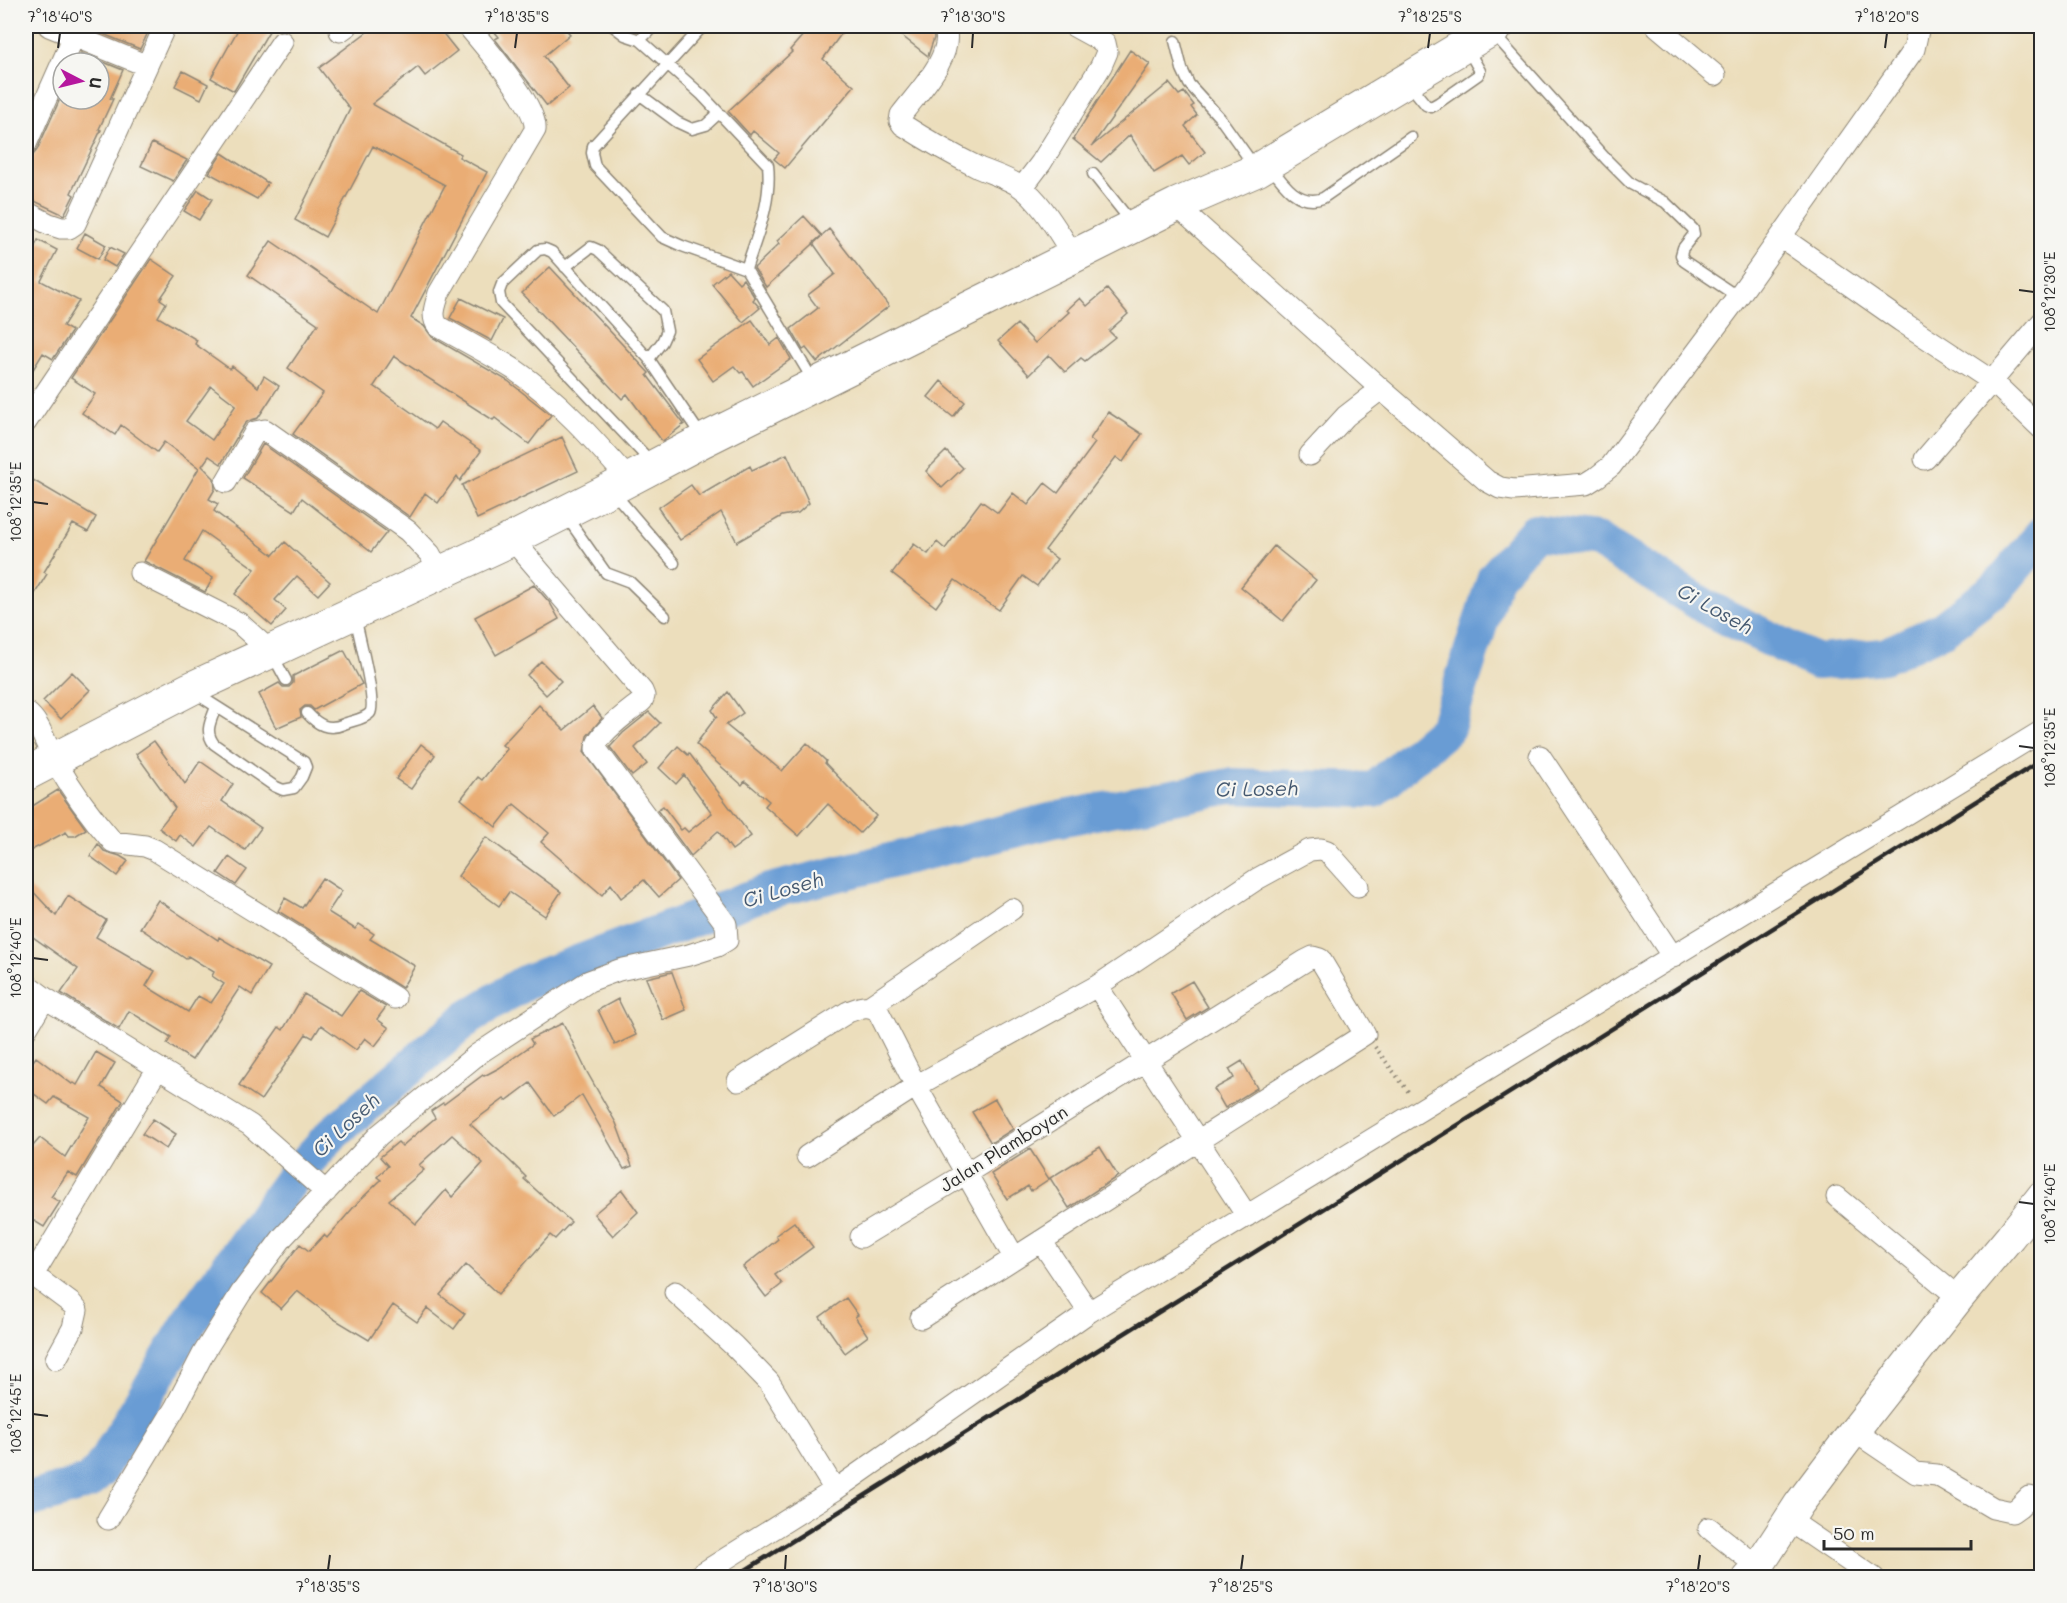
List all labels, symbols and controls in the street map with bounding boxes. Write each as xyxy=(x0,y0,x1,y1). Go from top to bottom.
text: 7°18'40"S xyxy=(27,6,93,26)
text: 7°18'35"S xyxy=(485,6,549,26)
text: 7°18'30"S xyxy=(941,6,1006,26)
text: 7°18'25"S xyxy=(1398,6,1462,26)
text: 7°18'20"S xyxy=(1855,6,1919,26)
north arrow xyxy=(51,51,111,111)
text: U xyxy=(85,76,107,90)
text: 108°12'30"E xyxy=(2039,251,2059,333)
text: 108°12'35"E xyxy=(5,461,25,542)
water label: Ci Loseh xyxy=(1673,577,1758,640)
text: 108°12'35"E xyxy=(2039,707,2059,788)
water label: Ci Loseh xyxy=(1215,774,1298,802)
water label: Ci Loseh xyxy=(739,865,826,913)
text: 108°12'40"E xyxy=(5,917,25,999)
water label: Ci Loseh xyxy=(306,1087,384,1162)
street label: Jalan Plamboyan xyxy=(935,1099,1072,1197)
text: 108°12'40"E xyxy=(2039,1163,2059,1245)
text: 108°12'45"E xyxy=(5,1373,25,1454)
scale bar xyxy=(1824,1513,1971,1551)
text: 50 m xyxy=(1833,1521,1875,1545)
text: 7°18'35"S xyxy=(296,1576,360,1596)
text: 7°18'30"S xyxy=(753,1576,818,1596)
text: 7°18'25"S xyxy=(1209,1576,1273,1596)
text: 7°18'20"S xyxy=(1666,1576,1730,1596)

